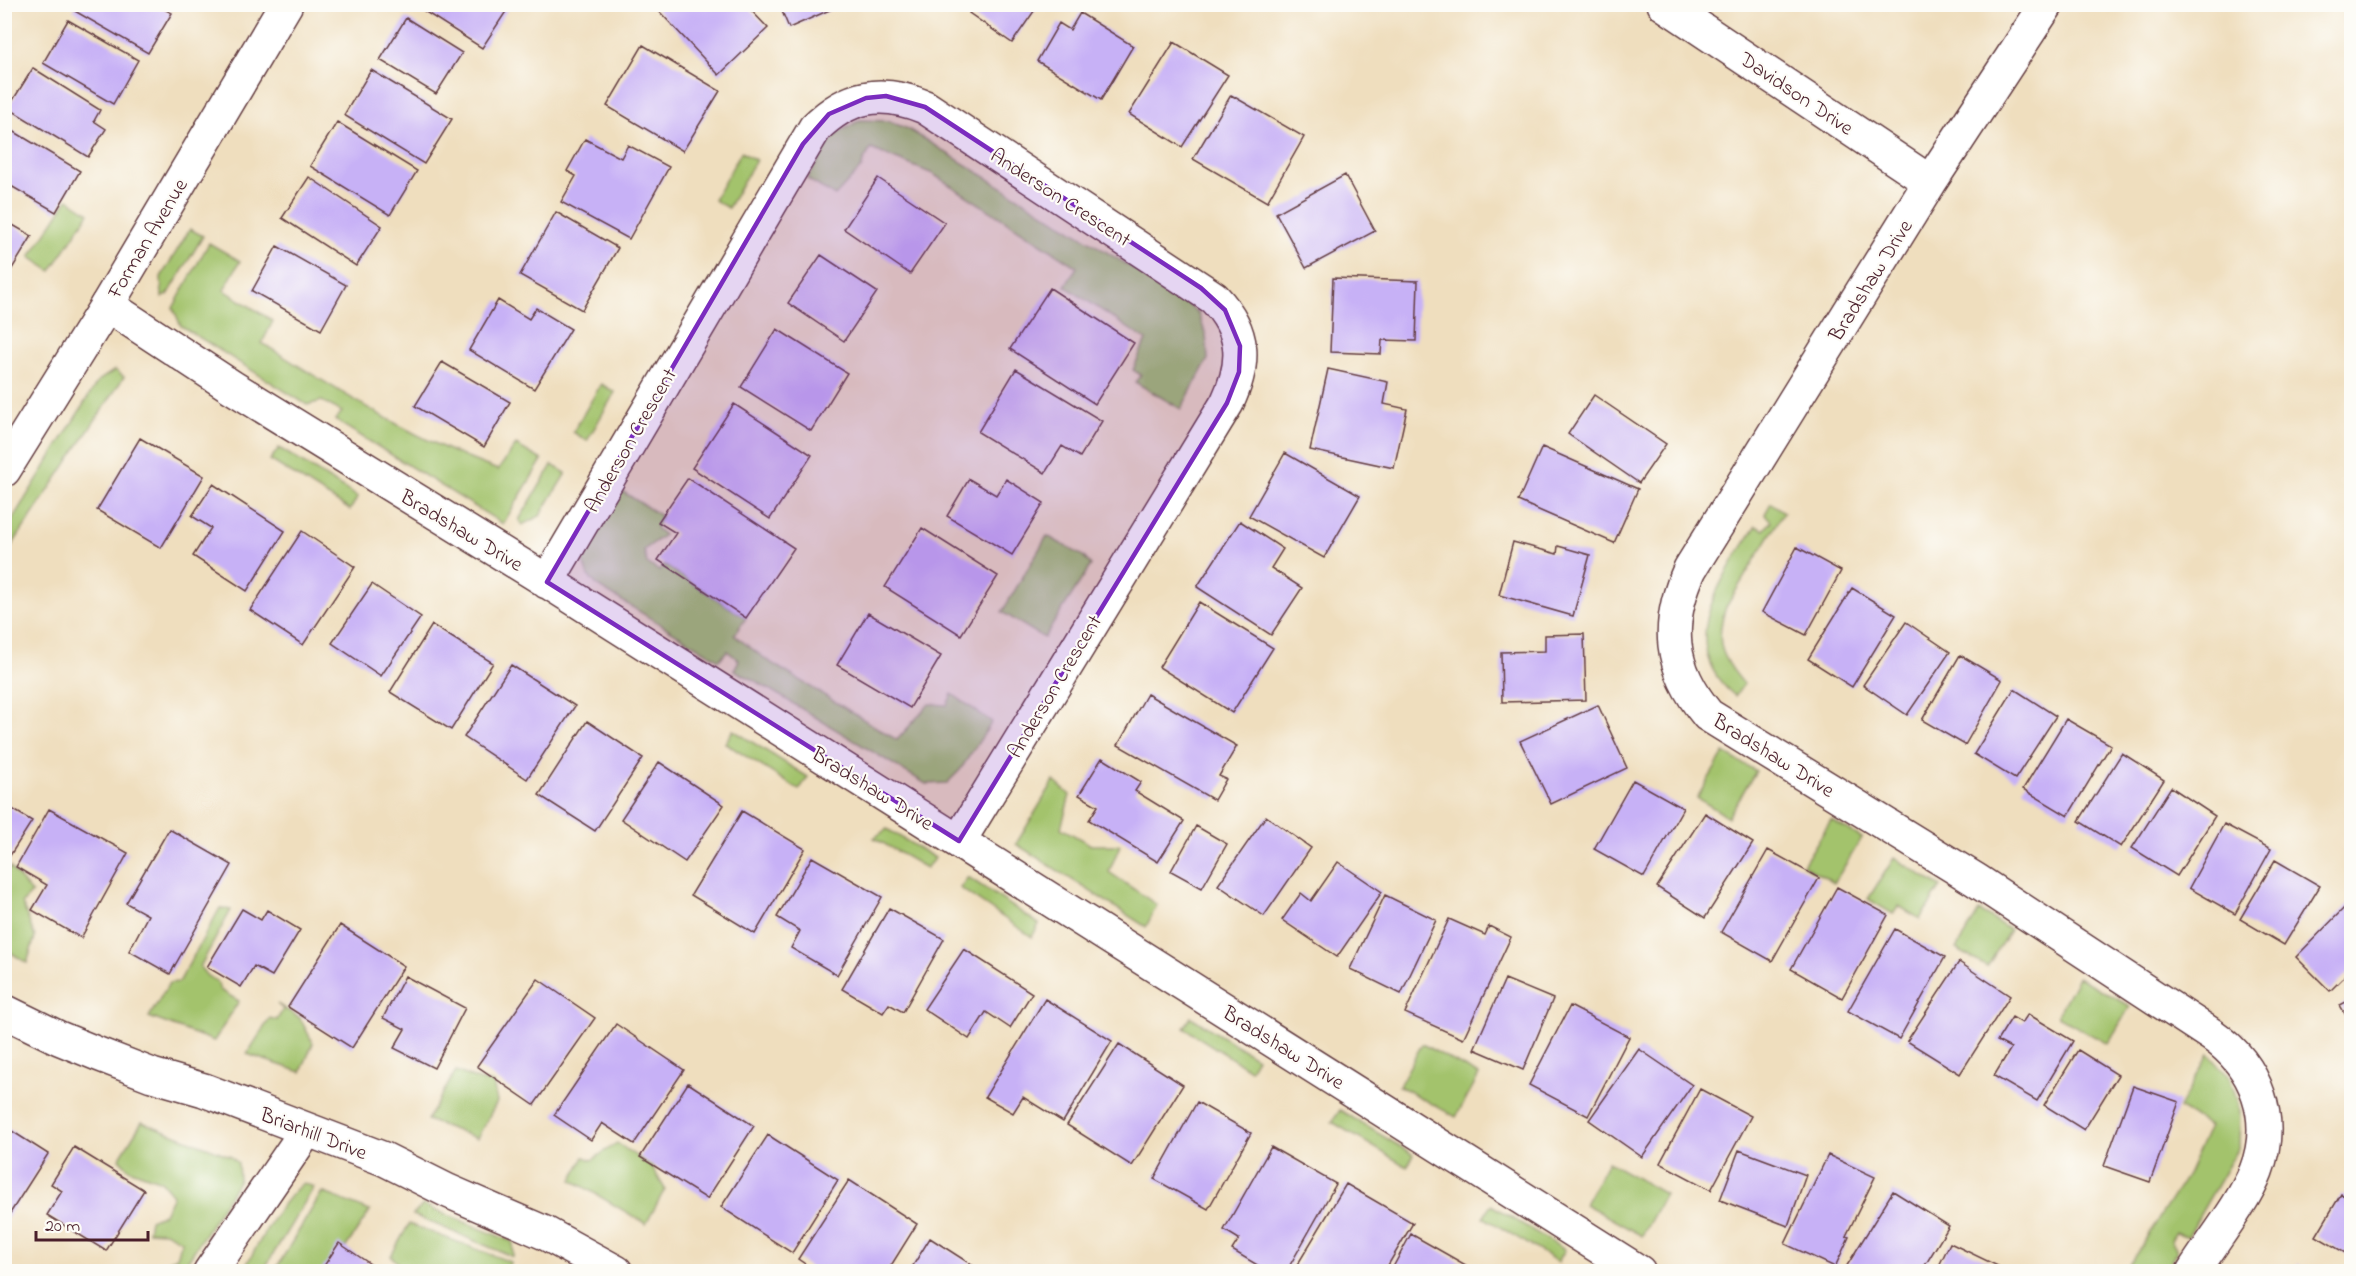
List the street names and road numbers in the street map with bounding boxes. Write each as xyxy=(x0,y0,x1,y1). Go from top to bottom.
street label: Davidson Drive xyxy=(1732,45,1859,144)
street label: Anderson Crescent xyxy=(984,142,1136,256)
street label: Forman Avenue xyxy=(101,173,197,306)
street label: Bradshaw Drive xyxy=(1822,214,1921,349)
street label: Anderson Crescent xyxy=(578,363,685,519)
street label: Bradshaw Drive xyxy=(393,483,529,581)
street label: Anderson Crescent xyxy=(1001,610,1110,764)
street label: Bradshaw Drive xyxy=(1705,707,1840,806)
street label: Bradshaw Drive xyxy=(804,740,939,839)
street label: Bradshaw Drive xyxy=(1215,999,1350,1098)
street label: Briarhill Drive xyxy=(255,1100,372,1169)

